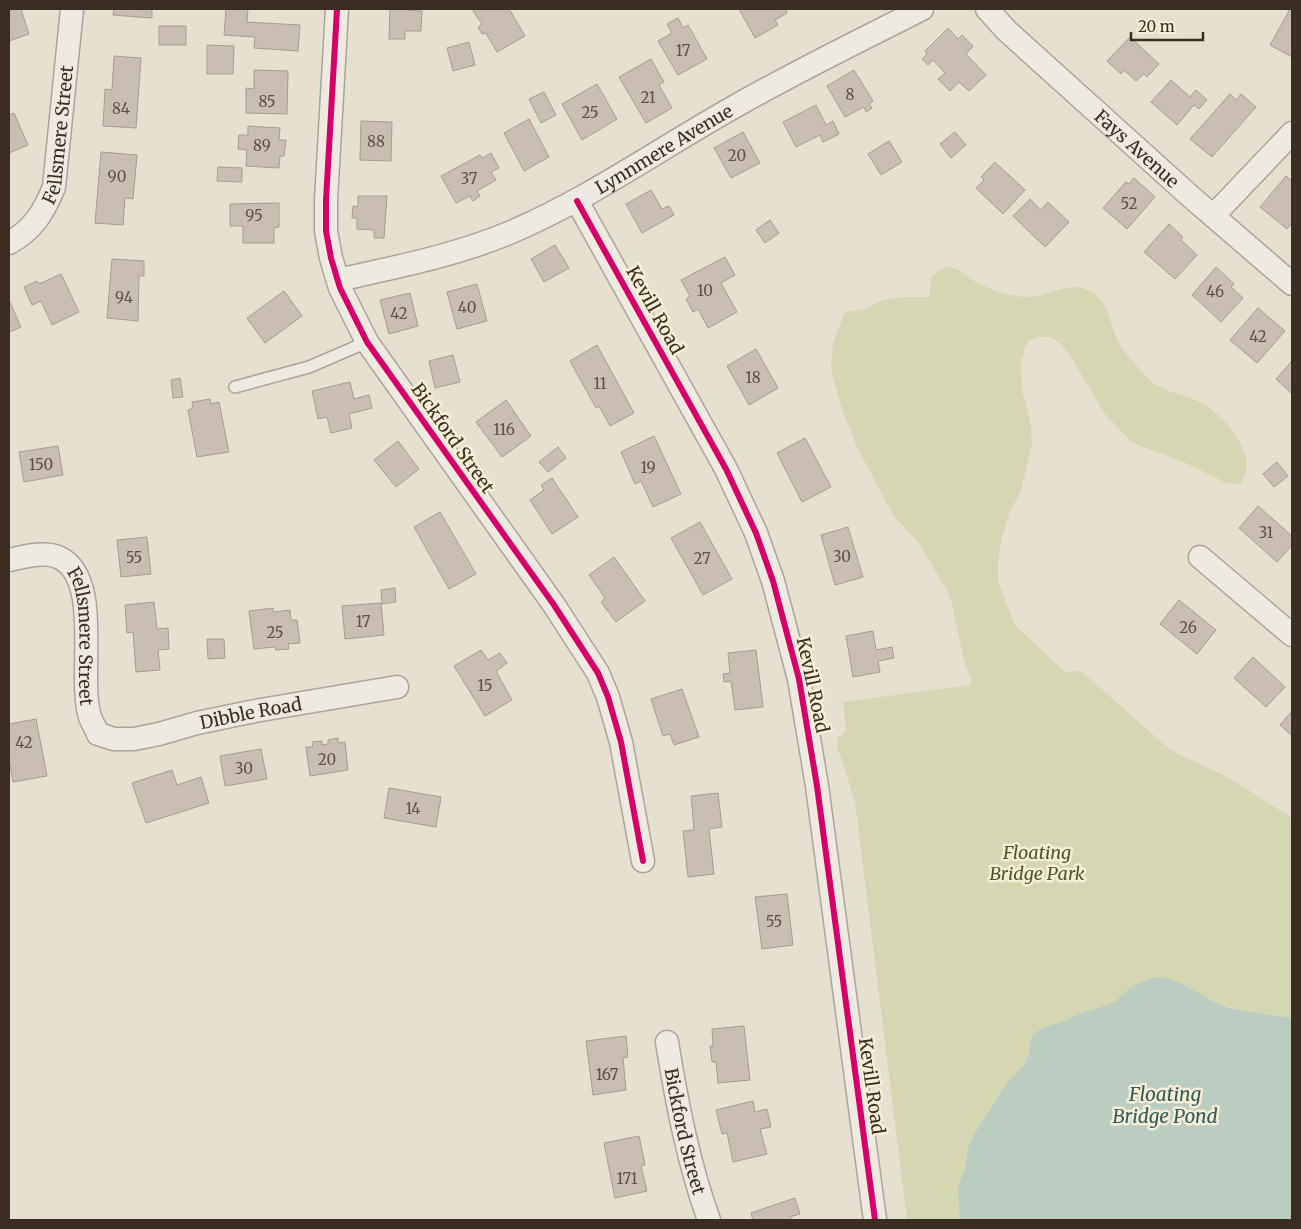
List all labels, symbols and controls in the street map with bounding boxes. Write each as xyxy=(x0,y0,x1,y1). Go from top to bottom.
scale bar xyxy=(1131,10,1204,42)
text: 20 m xyxy=(1138,17,1175,36)
house number: 17 xyxy=(676,41,691,60)
street label: Fellsmere Street xyxy=(36,64,78,208)
house number: 8 xyxy=(846,85,855,104)
house number: 21 xyxy=(640,88,656,107)
house number: 85 xyxy=(258,92,276,111)
house number: 84 xyxy=(112,99,130,118)
street label: Lynnmere Avenue xyxy=(591,99,737,199)
house number: 25 xyxy=(581,103,599,122)
street label: Fays Avenue xyxy=(1090,104,1184,192)
house number: 88 xyxy=(367,132,385,151)
house number: 89 xyxy=(253,136,271,155)
house number: 20 xyxy=(728,146,746,165)
house number: 90 xyxy=(108,167,126,186)
house number: 37 xyxy=(461,169,478,188)
house number: 52 xyxy=(1120,194,1138,213)
house number: 95 xyxy=(245,206,263,225)
street label: Kevill Road xyxy=(621,262,689,358)
house number: 10 xyxy=(697,281,713,300)
house number: 46 xyxy=(1206,282,1224,301)
house number: 94 xyxy=(115,288,133,307)
house number: 40 xyxy=(458,298,476,317)
house number: 42 xyxy=(390,304,408,323)
house number: 42 xyxy=(1249,327,1267,346)
house number: 18 xyxy=(745,368,761,387)
house number: 11 xyxy=(593,374,607,393)
street label: Bickford Street xyxy=(407,378,499,498)
house number: 116 xyxy=(493,420,515,439)
house number: 150 xyxy=(29,455,53,474)
house number: 19 xyxy=(640,458,656,477)
house number: 31 xyxy=(1259,523,1274,542)
house number: 30 xyxy=(833,547,851,566)
house number: 55 xyxy=(126,548,142,567)
house number: 27 xyxy=(694,549,711,568)
street label: Fellsmere Street xyxy=(63,562,99,707)
house number: 17 xyxy=(356,612,371,631)
house number: 26 xyxy=(1179,618,1197,637)
house number: 25 xyxy=(266,623,284,642)
street label: Kevill Road xyxy=(792,635,834,735)
house number: 15 xyxy=(477,676,493,695)
street label: Dibble Road xyxy=(197,692,304,734)
house number: 42 xyxy=(15,733,33,752)
house number: 20 xyxy=(318,750,336,769)
house number: 30 xyxy=(235,759,253,778)
house number: 14 xyxy=(405,799,421,818)
park label: Floating Bridge Park xyxy=(989,841,1085,885)
house number: 55 xyxy=(766,912,782,931)
street label: Kevill Road xyxy=(854,1036,890,1136)
house number: 167 xyxy=(596,1065,619,1084)
street label: Bickford Street xyxy=(660,1066,711,1197)
water label: Floating Bridge Pond xyxy=(1112,1082,1218,1128)
house number: 171 xyxy=(617,1169,638,1188)

